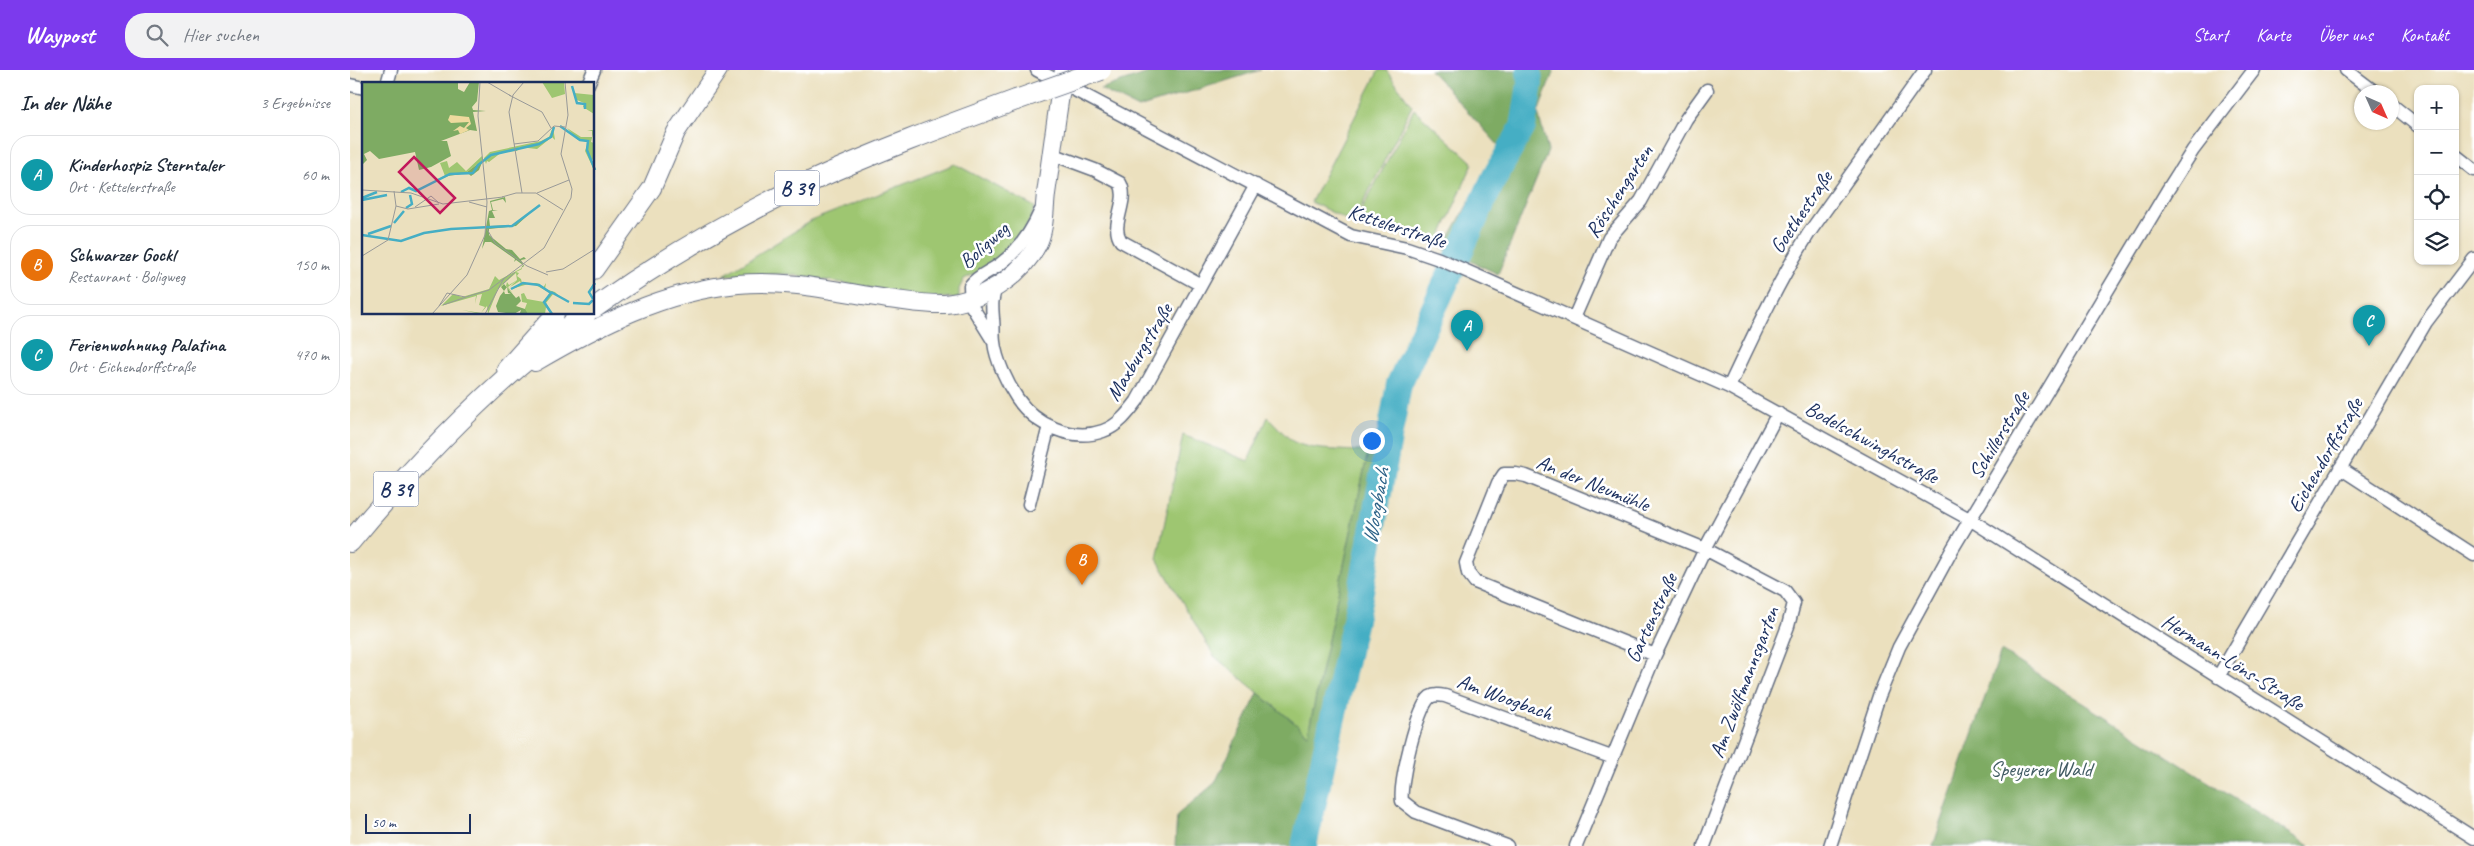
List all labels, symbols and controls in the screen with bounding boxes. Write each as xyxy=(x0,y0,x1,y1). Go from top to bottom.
search box xyxy=(125,13,475,58)
text: Waypost xyxy=(25,20,95,50)
icon: search xyxy=(143,21,171,49)
text: Hier suchen xyxy=(183,23,259,47)
text: Start xyxy=(2193,24,2228,46)
text: Karte xyxy=(2256,24,2291,46)
text: Über uns xyxy=(2319,24,2373,46)
text: Kontakt xyxy=(2401,24,2449,46)
inset map xyxy=(362,82,595,315)
north arrow xyxy=(2354,85,2399,130)
map controls xyxy=(2414,85,2459,265)
button: + xyxy=(2414,85,2459,130)
text: In der Nähe xyxy=(20,90,110,116)
text: 3 Ergebnisse xyxy=(261,93,330,113)
button: − xyxy=(2414,130,2459,175)
street label: Röschengarten xyxy=(1579,139,1659,242)
text: Kinderhospiz Sterntaler xyxy=(68,153,224,177)
street label: Goethestraße xyxy=(1764,164,1839,258)
text: A xyxy=(33,165,41,185)
text: 60 m xyxy=(302,165,329,185)
road number: B 39 xyxy=(774,170,820,206)
button: locate xyxy=(2414,175,2459,220)
text: Ort · Kettelerstraße xyxy=(68,177,175,197)
street label: Kettelerstraße xyxy=(1345,198,1451,255)
street label: Boligweg xyxy=(954,215,1016,274)
button: layers xyxy=(2414,220,2459,265)
text: Schwarzer Gockl xyxy=(68,243,175,267)
text: B xyxy=(33,255,41,275)
text: 150 m xyxy=(295,255,329,275)
text: Restaurant · Boligweg xyxy=(68,267,185,287)
street label: Maxburgstraße xyxy=(1100,297,1179,405)
pin: C xyxy=(2353,305,2385,346)
pin: A xyxy=(1451,310,1483,351)
text: Ferienwohnung Palatina xyxy=(68,333,225,357)
text: C xyxy=(33,345,41,365)
text: 470 m xyxy=(295,345,329,365)
text: Ort · Eichendorffstraße xyxy=(68,357,195,377)
street label: Schillerstraße xyxy=(1963,385,2036,484)
street label: Eichendorffstraße xyxy=(2282,391,2369,517)
street label: Bodelschwinghstraße xyxy=(1801,395,1945,490)
your location xyxy=(1359,428,1385,454)
street label: An der Neumühle xyxy=(1533,449,1655,518)
water label: Woogbach xyxy=(1356,464,1397,546)
road number: B 39 xyxy=(373,472,418,506)
pin: B xyxy=(1066,544,1098,585)
street label: Gartenstraße xyxy=(1619,567,1684,667)
street label: Am Zwölfmannsgarten xyxy=(1703,602,1785,761)
street label: Hermann-Löns-Straße xyxy=(2157,608,2311,717)
street label: Am Woogbach xyxy=(1454,668,1558,727)
park label: Speyerer Wald xyxy=(1990,756,2095,782)
scale bar xyxy=(365,811,471,834)
text: 50 m xyxy=(372,814,396,831)

